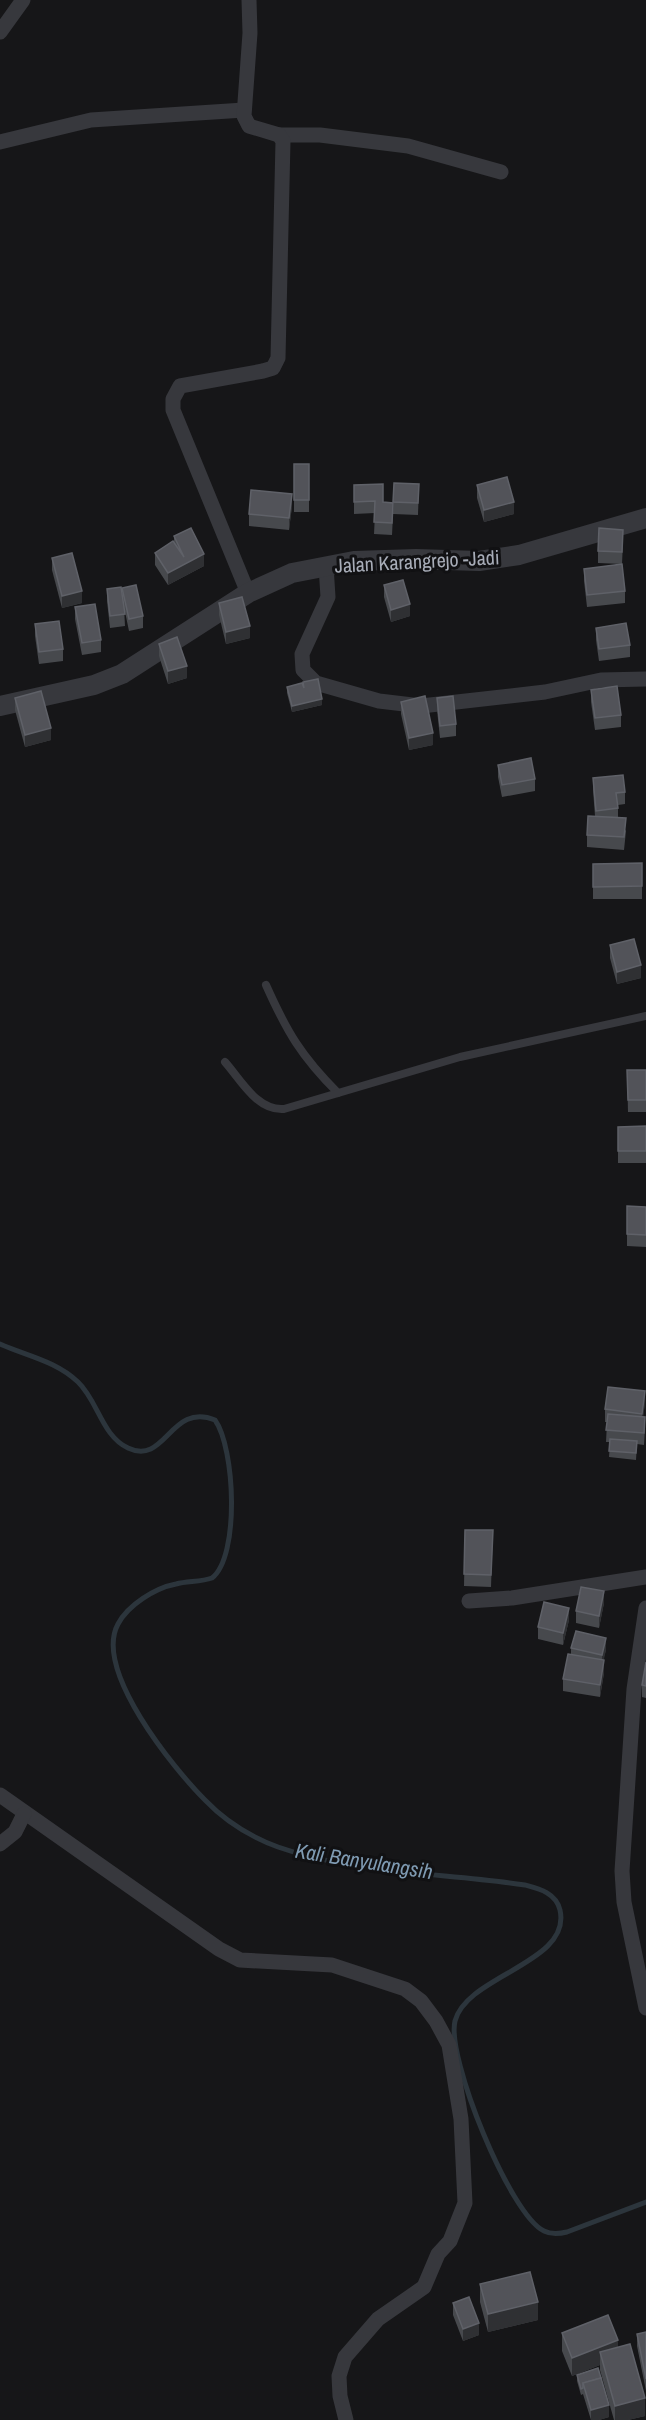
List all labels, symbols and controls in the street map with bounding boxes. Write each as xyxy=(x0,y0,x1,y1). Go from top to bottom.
street label: Jalan Karangrejo -Jadi xyxy=(334,543,500,579)
water label: Kali Banyulangsih xyxy=(293,1836,435,1886)

